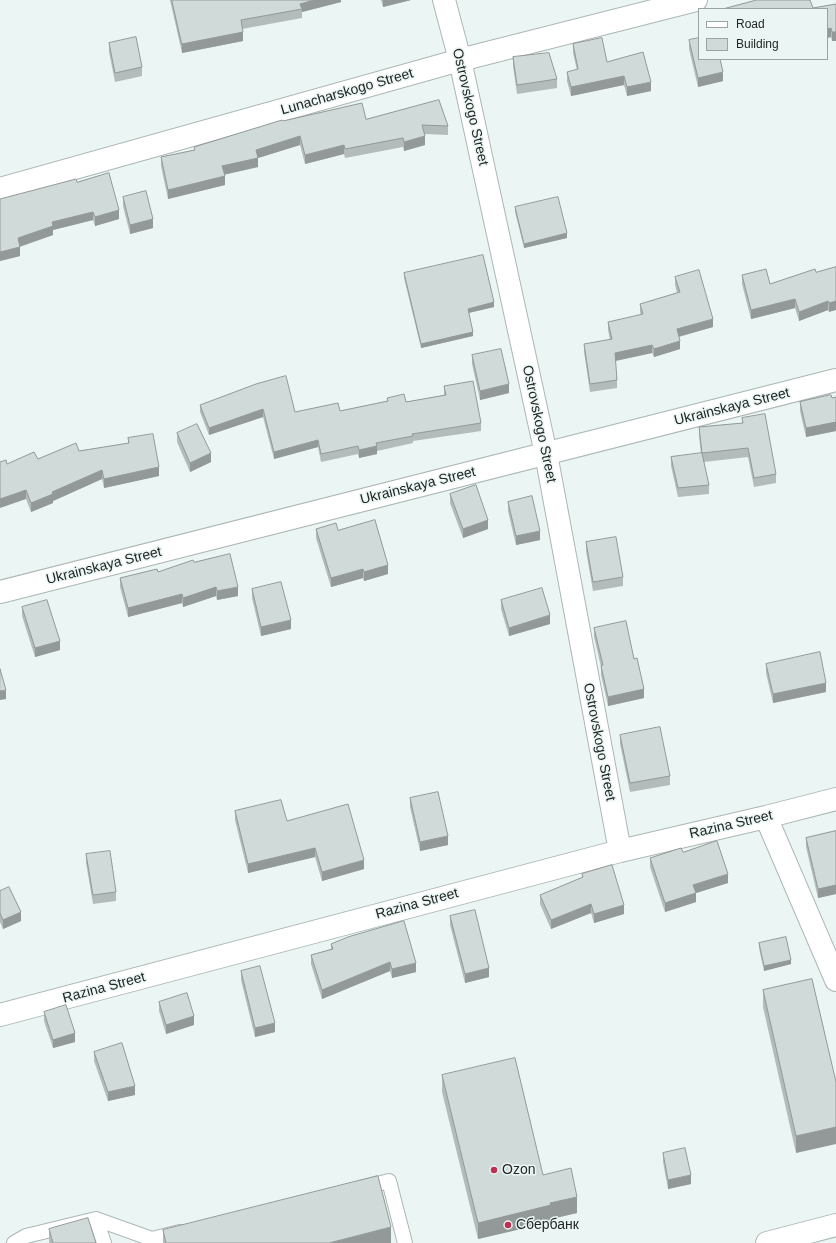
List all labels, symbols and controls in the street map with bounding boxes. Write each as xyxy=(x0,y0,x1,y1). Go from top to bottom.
legend xyxy=(698,8,828,60)
text: Road xyxy=(736,17,765,31)
text: Building xyxy=(736,37,779,51)
street label: Ostrovskogo Street xyxy=(448,47,492,167)
street label: Lunacharskogo Street xyxy=(279,65,415,119)
street label: Ostrovskogo Street xyxy=(518,364,560,484)
street label: Ukrainskaya Street xyxy=(673,385,791,429)
street label: Ukrainskaya Street xyxy=(359,464,477,508)
street label: Ukrainskaya Street xyxy=(45,544,163,588)
street label: Ostrovskogo Street xyxy=(579,682,619,802)
street label: Razina Street xyxy=(688,807,774,843)
street label: Razina Street xyxy=(374,885,460,923)
street label: Razina Street xyxy=(61,969,147,1007)
place label: Ozon xyxy=(502,1162,535,1178)
marker: Ozon xyxy=(489,1165,499,1175)
place label: Сбербанк xyxy=(516,1217,579,1233)
marker: Сбербанк xyxy=(503,1220,513,1230)

